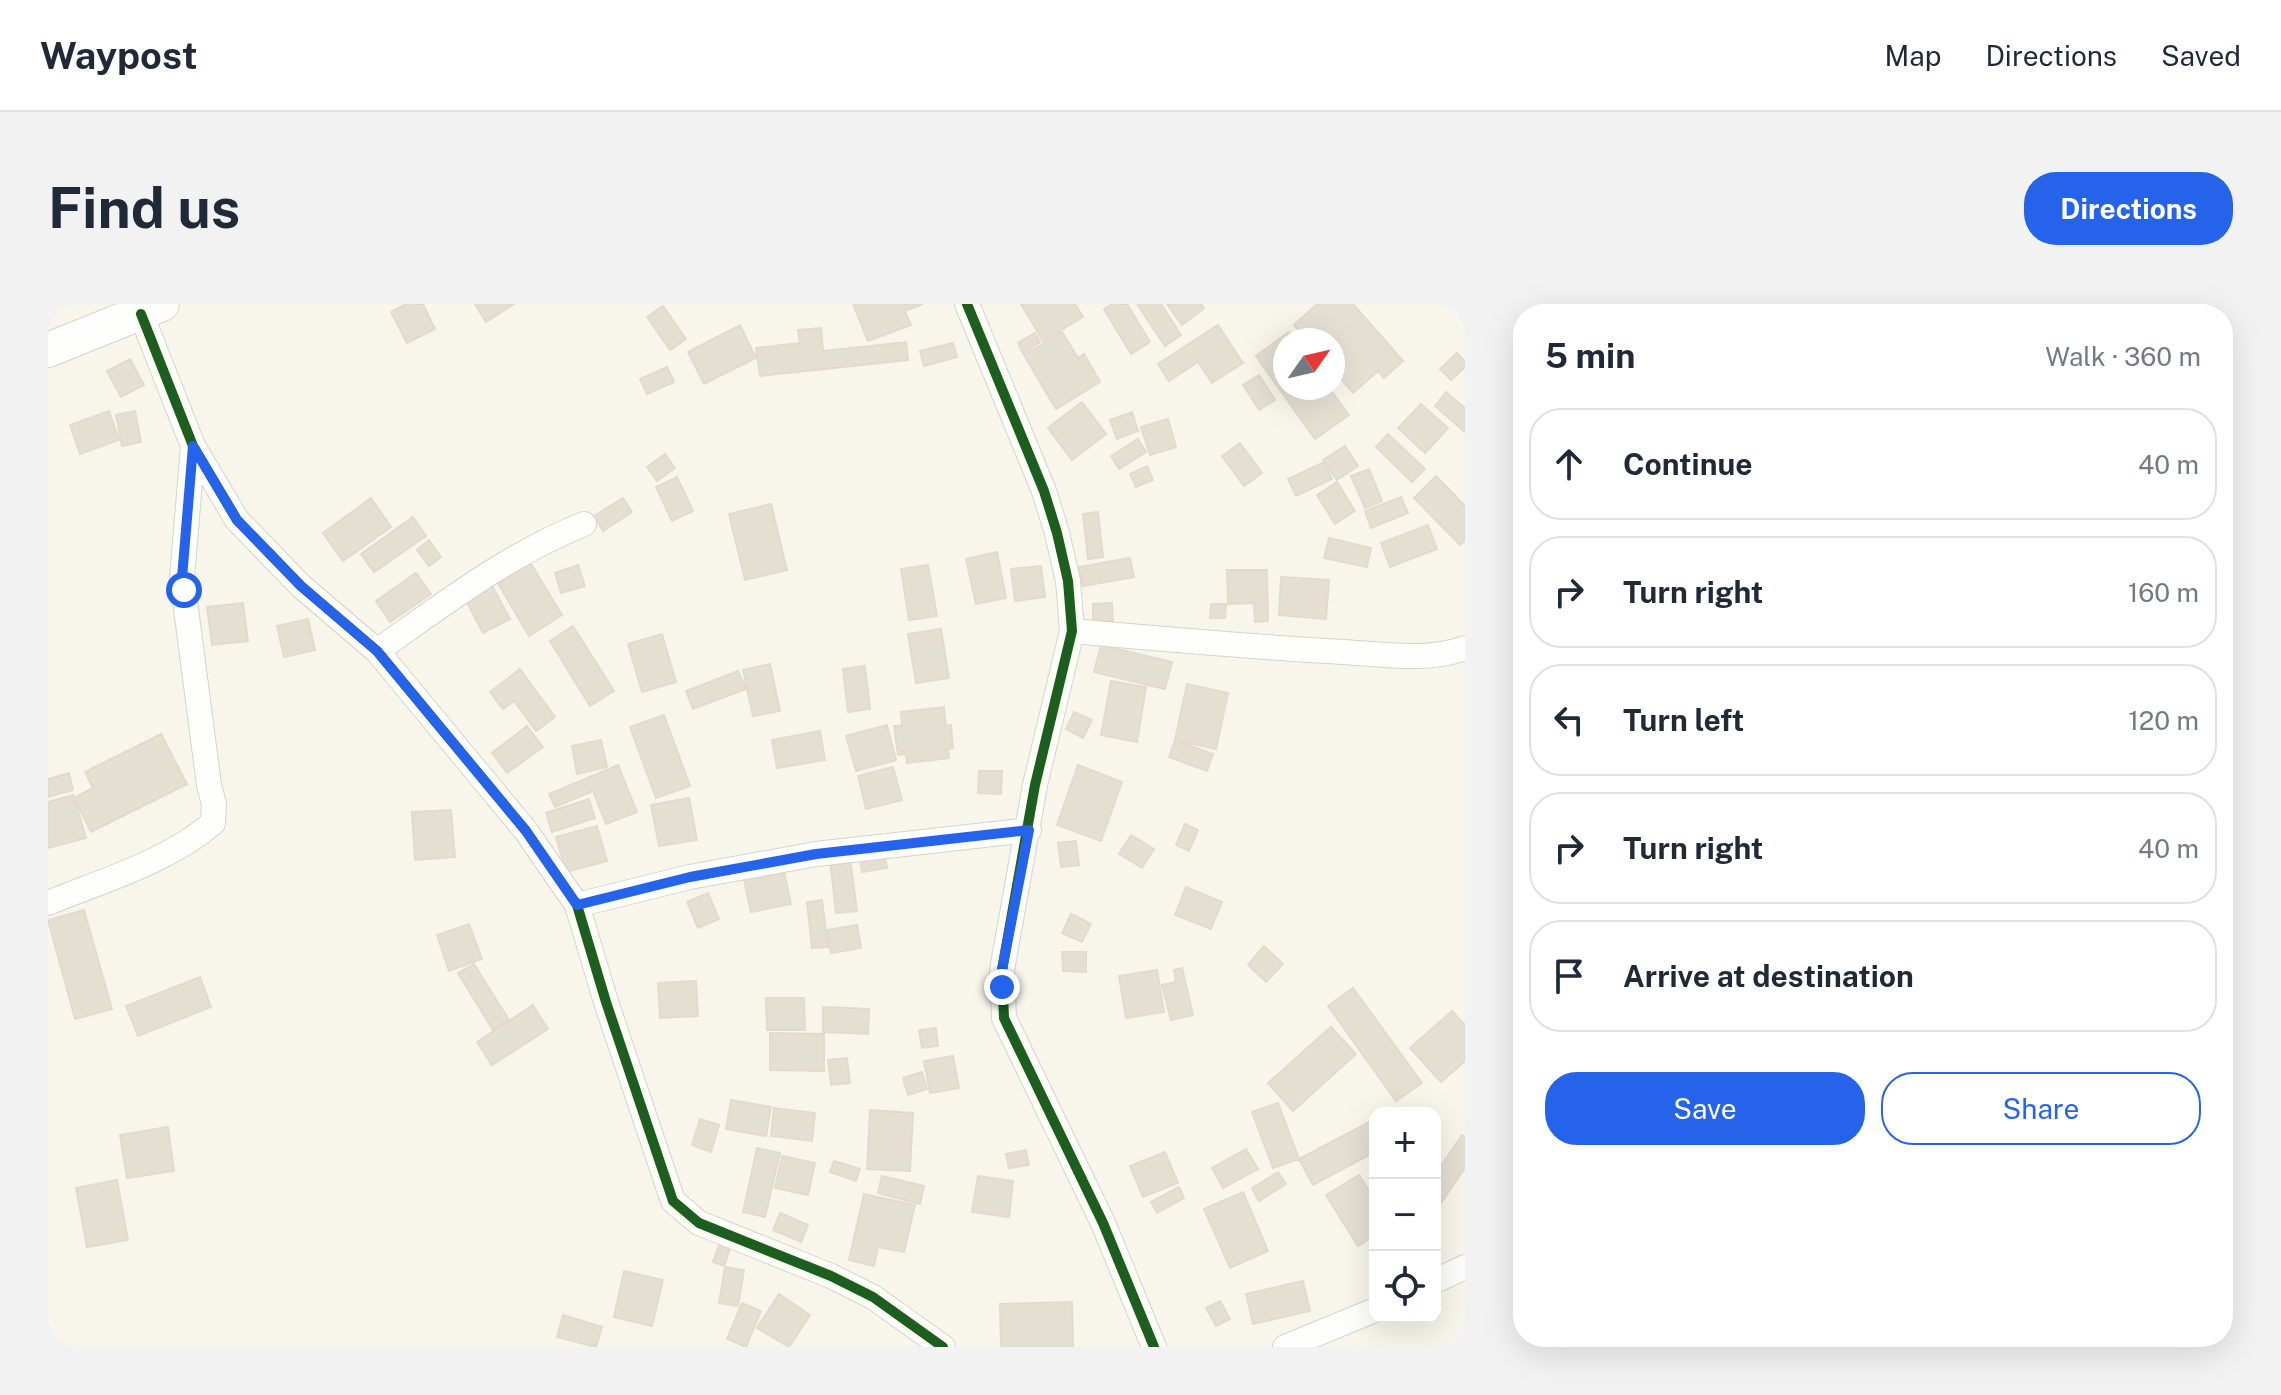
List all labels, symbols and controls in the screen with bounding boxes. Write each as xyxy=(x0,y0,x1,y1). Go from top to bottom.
text: Waypost xyxy=(40,33,198,78)
text: Map xyxy=(1885,39,1941,72)
text: Directions xyxy=(1985,39,2117,72)
text: Saved xyxy=(2161,39,2241,72)
button: Directions xyxy=(2024,172,2233,245)
text: Find us xyxy=(48,175,240,241)
north arrow xyxy=(1273,328,1345,400)
text: 5 min xyxy=(1545,336,1635,376)
text: Walk · 360 m xyxy=(2045,341,2201,372)
icon: ahead xyxy=(1547,442,1591,486)
text: Continue xyxy=(1623,446,1753,482)
text: 40 m xyxy=(2138,449,2199,480)
icon: right xyxy=(1547,570,1591,614)
route start xyxy=(166,572,202,608)
text: Turn right xyxy=(1623,574,1763,610)
text: 160 m xyxy=(2128,577,2199,608)
icon: left xyxy=(1547,698,1591,742)
text: Turn left xyxy=(1623,702,1744,738)
text: 120 m xyxy=(2128,705,2199,736)
icon: right xyxy=(1547,826,1591,870)
text: Turn right xyxy=(1623,830,1763,866)
text: 40 m xyxy=(2138,833,2199,864)
icon: arrive xyxy=(1547,954,1591,998)
text: Arrive at destination xyxy=(1623,958,1914,994)
route end xyxy=(984,969,1020,1005)
button: Save xyxy=(1545,1072,1865,1145)
button: Share xyxy=(1881,1072,2201,1145)
map controls xyxy=(1369,1107,1441,1323)
button: + xyxy=(1369,1107,1441,1179)
button: − xyxy=(1369,1179,1441,1251)
button: locate xyxy=(1369,1251,1441,1323)

